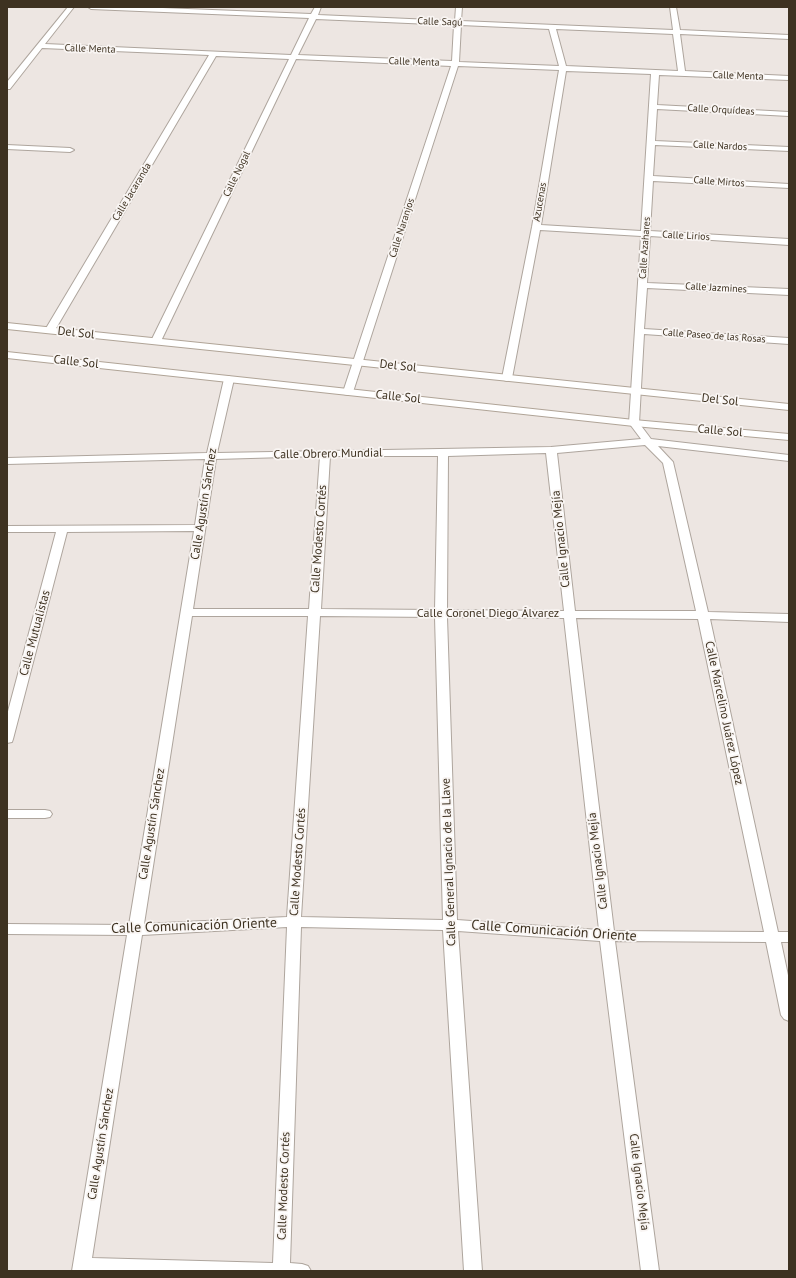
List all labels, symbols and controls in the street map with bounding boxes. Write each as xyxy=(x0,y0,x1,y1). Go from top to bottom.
street label: Calle Sagú xyxy=(417,15,463,29)
street label: Calle Menta xyxy=(64,42,116,56)
street label: Calle Menta xyxy=(388,55,440,69)
street label: Calle Menta xyxy=(712,69,764,83)
street label: Calle Orquídeas xyxy=(687,102,755,118)
street label: Calle Nardos xyxy=(693,139,747,153)
street label: Calle Nogal xyxy=(221,149,253,199)
street label: Calle Jacaranda xyxy=(110,161,154,223)
street label: Calle Mirtos xyxy=(693,174,745,190)
street label: Azucenas xyxy=(531,182,549,222)
street label: Calle Naranjos xyxy=(387,197,417,259)
street label: Calle Azahares xyxy=(637,217,653,279)
street label: Calle Lirios xyxy=(662,229,710,243)
street label: Calle Jazmines xyxy=(685,280,747,296)
street label: Del Sol xyxy=(57,324,95,342)
street label: Calle Paseo de las Rosas xyxy=(662,326,766,346)
street label: Calle Sol xyxy=(53,352,99,372)
street label: Del Sol xyxy=(379,357,417,375)
street label: Calle Sol xyxy=(375,387,421,407)
street label: Del Sol xyxy=(701,391,739,409)
street label: Calle Sol xyxy=(697,422,743,440)
street label: Calle Obrero Mundial xyxy=(273,446,383,462)
street label: Calle Agustín Sánchez xyxy=(188,447,220,561)
street label: Calle Modesto Cortés xyxy=(308,484,330,594)
street label: Calle Ignacio Mejía xyxy=(549,490,573,588)
street label: Calle Mutualistas xyxy=(17,589,53,677)
street label: Calle Coronel Diego Álvarez xyxy=(417,607,559,621)
street label: Calle Marcelino Juárez López xyxy=(702,640,746,786)
street label: Calle Agustín Sánchez xyxy=(136,767,168,881)
street label: Calle General Ignacio de la Llave xyxy=(439,778,459,946)
street label: Calle Modesto Cortés xyxy=(287,807,309,917)
street label: Calle Ignacio Mejía xyxy=(585,812,611,910)
street label: Calle Comunicación Oriente xyxy=(111,915,277,937)
street label: Calle Comunicación Oriente xyxy=(471,917,637,945)
street label: Calle Agustín Sánchez xyxy=(85,1087,117,1201)
street label: Calle Modesto Cortés xyxy=(275,1132,293,1240)
street label: Calle Ignacio Mejía xyxy=(626,1133,652,1231)

